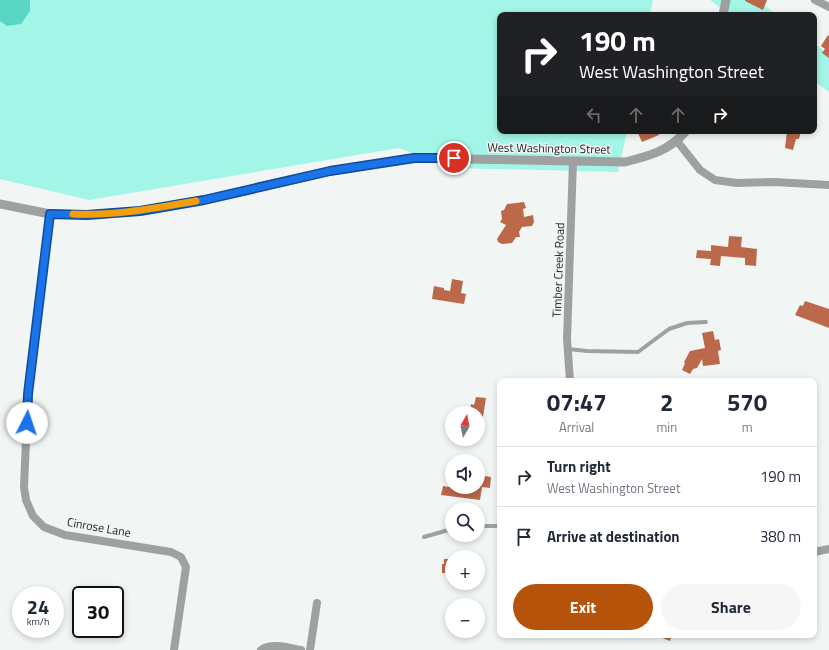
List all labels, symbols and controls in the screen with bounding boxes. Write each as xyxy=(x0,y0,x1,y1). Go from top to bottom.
text: 190 m xyxy=(579,19,656,62)
icon: right xyxy=(513,28,565,80)
text: West Washington Street xyxy=(579,58,764,85)
icon: left xyxy=(583,104,605,126)
icon: ahead xyxy=(625,104,647,126)
icon: ahead xyxy=(667,104,689,126)
icon: right xyxy=(709,104,731,126)
street label: West Washington Street xyxy=(487,137,612,159)
pin xyxy=(437,141,471,175)
icon: arrive xyxy=(443,147,465,169)
street label: Timber Creek Road xyxy=(547,222,569,318)
text: 07:47 xyxy=(547,384,607,420)
text: 2 xyxy=(660,384,674,420)
text: 570 xyxy=(727,384,767,420)
position arrow xyxy=(6,402,48,444)
north arrow xyxy=(445,406,485,446)
map controls xyxy=(445,406,485,638)
text: Arrival xyxy=(559,417,594,437)
text: min xyxy=(656,417,677,437)
text: m xyxy=(742,417,753,437)
button: sound xyxy=(445,454,485,494)
text: Turn right xyxy=(547,455,611,478)
text: 190 m xyxy=(760,465,801,488)
icon: right xyxy=(513,466,535,488)
text: West Washington Street xyxy=(547,478,680,498)
button: search xyxy=(445,502,485,542)
street label: Cinrose Lane xyxy=(66,512,132,542)
text: Arrive at destination xyxy=(547,525,680,548)
text: 380 m xyxy=(760,525,801,548)
icon: arrive xyxy=(513,526,535,548)
button: + xyxy=(445,550,485,590)
button: Exit xyxy=(513,584,653,630)
button: Share xyxy=(661,584,801,630)
speed limit sign: 30 xyxy=(72,586,124,638)
text: 24 xyxy=(27,591,49,622)
button: − xyxy=(445,598,485,638)
text: km/h xyxy=(27,614,49,629)

